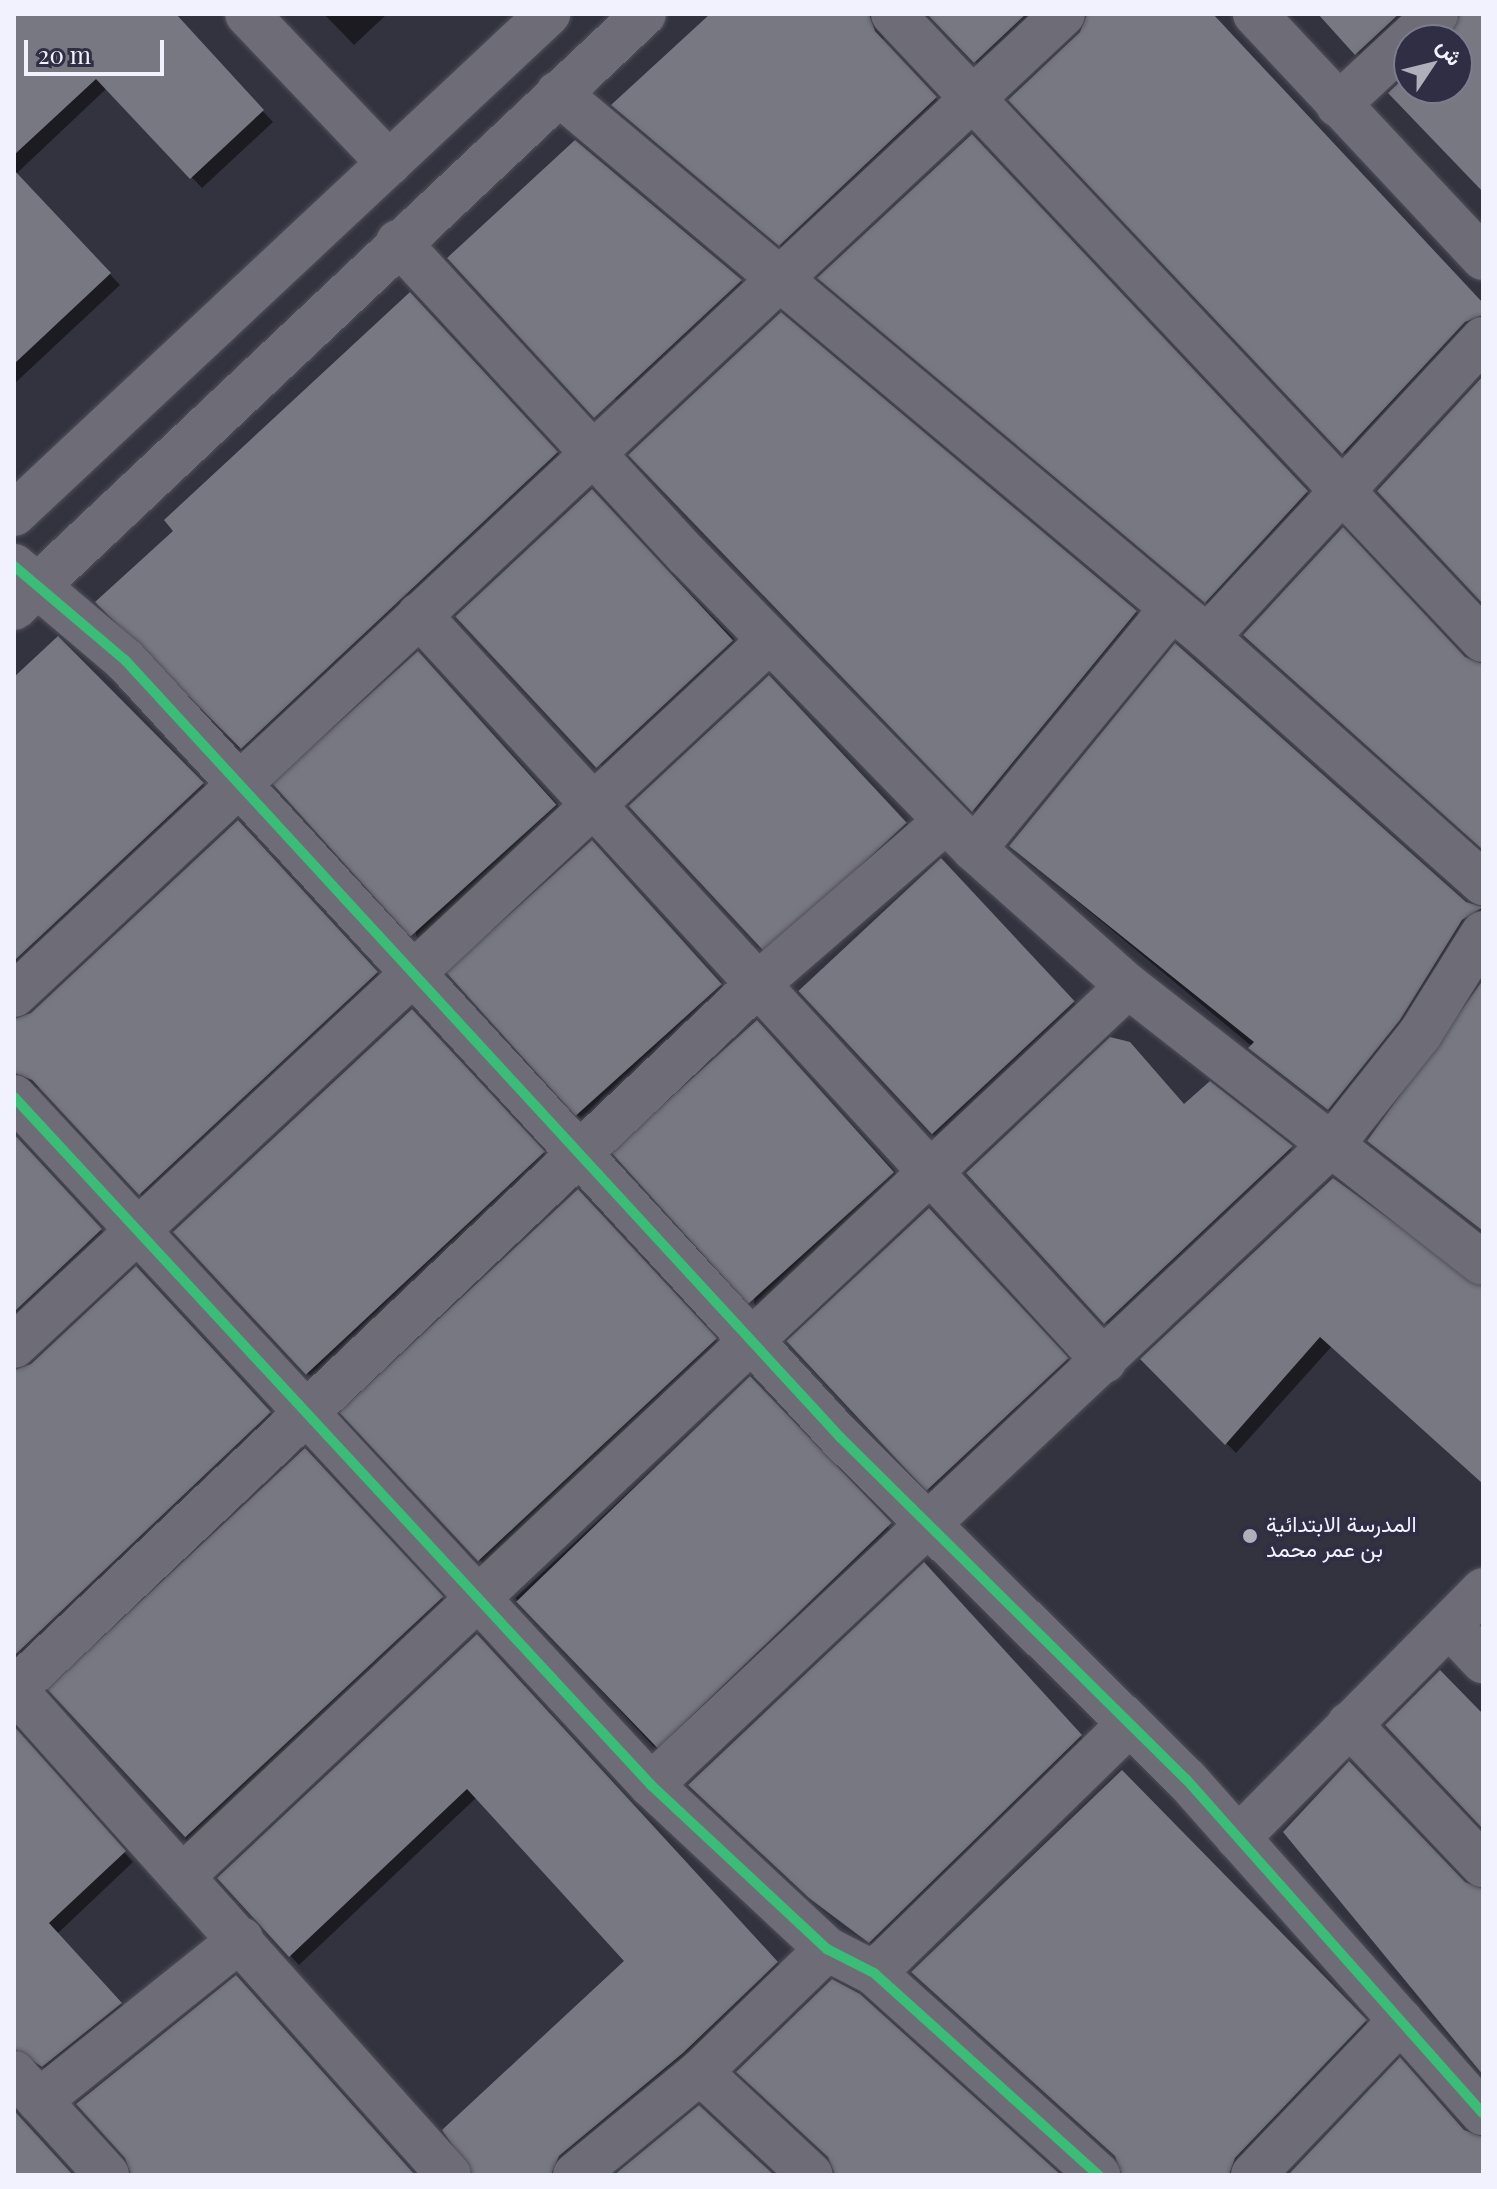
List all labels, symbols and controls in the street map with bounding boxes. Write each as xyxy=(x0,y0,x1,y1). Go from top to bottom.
scale bar xyxy=(28,24,168,74)
north arrow xyxy=(1393,24,1473,104)
text: ش xyxy=(1431,32,1471,71)
text: 20 m xyxy=(38,38,91,70)
place label: المدرسة الابتدائية بن عمر محمد xyxy=(1266,1510,1417,1562)
marker: المدرسة الابتدائية بن عمر محمد xyxy=(1241,1527,1259,1545)

